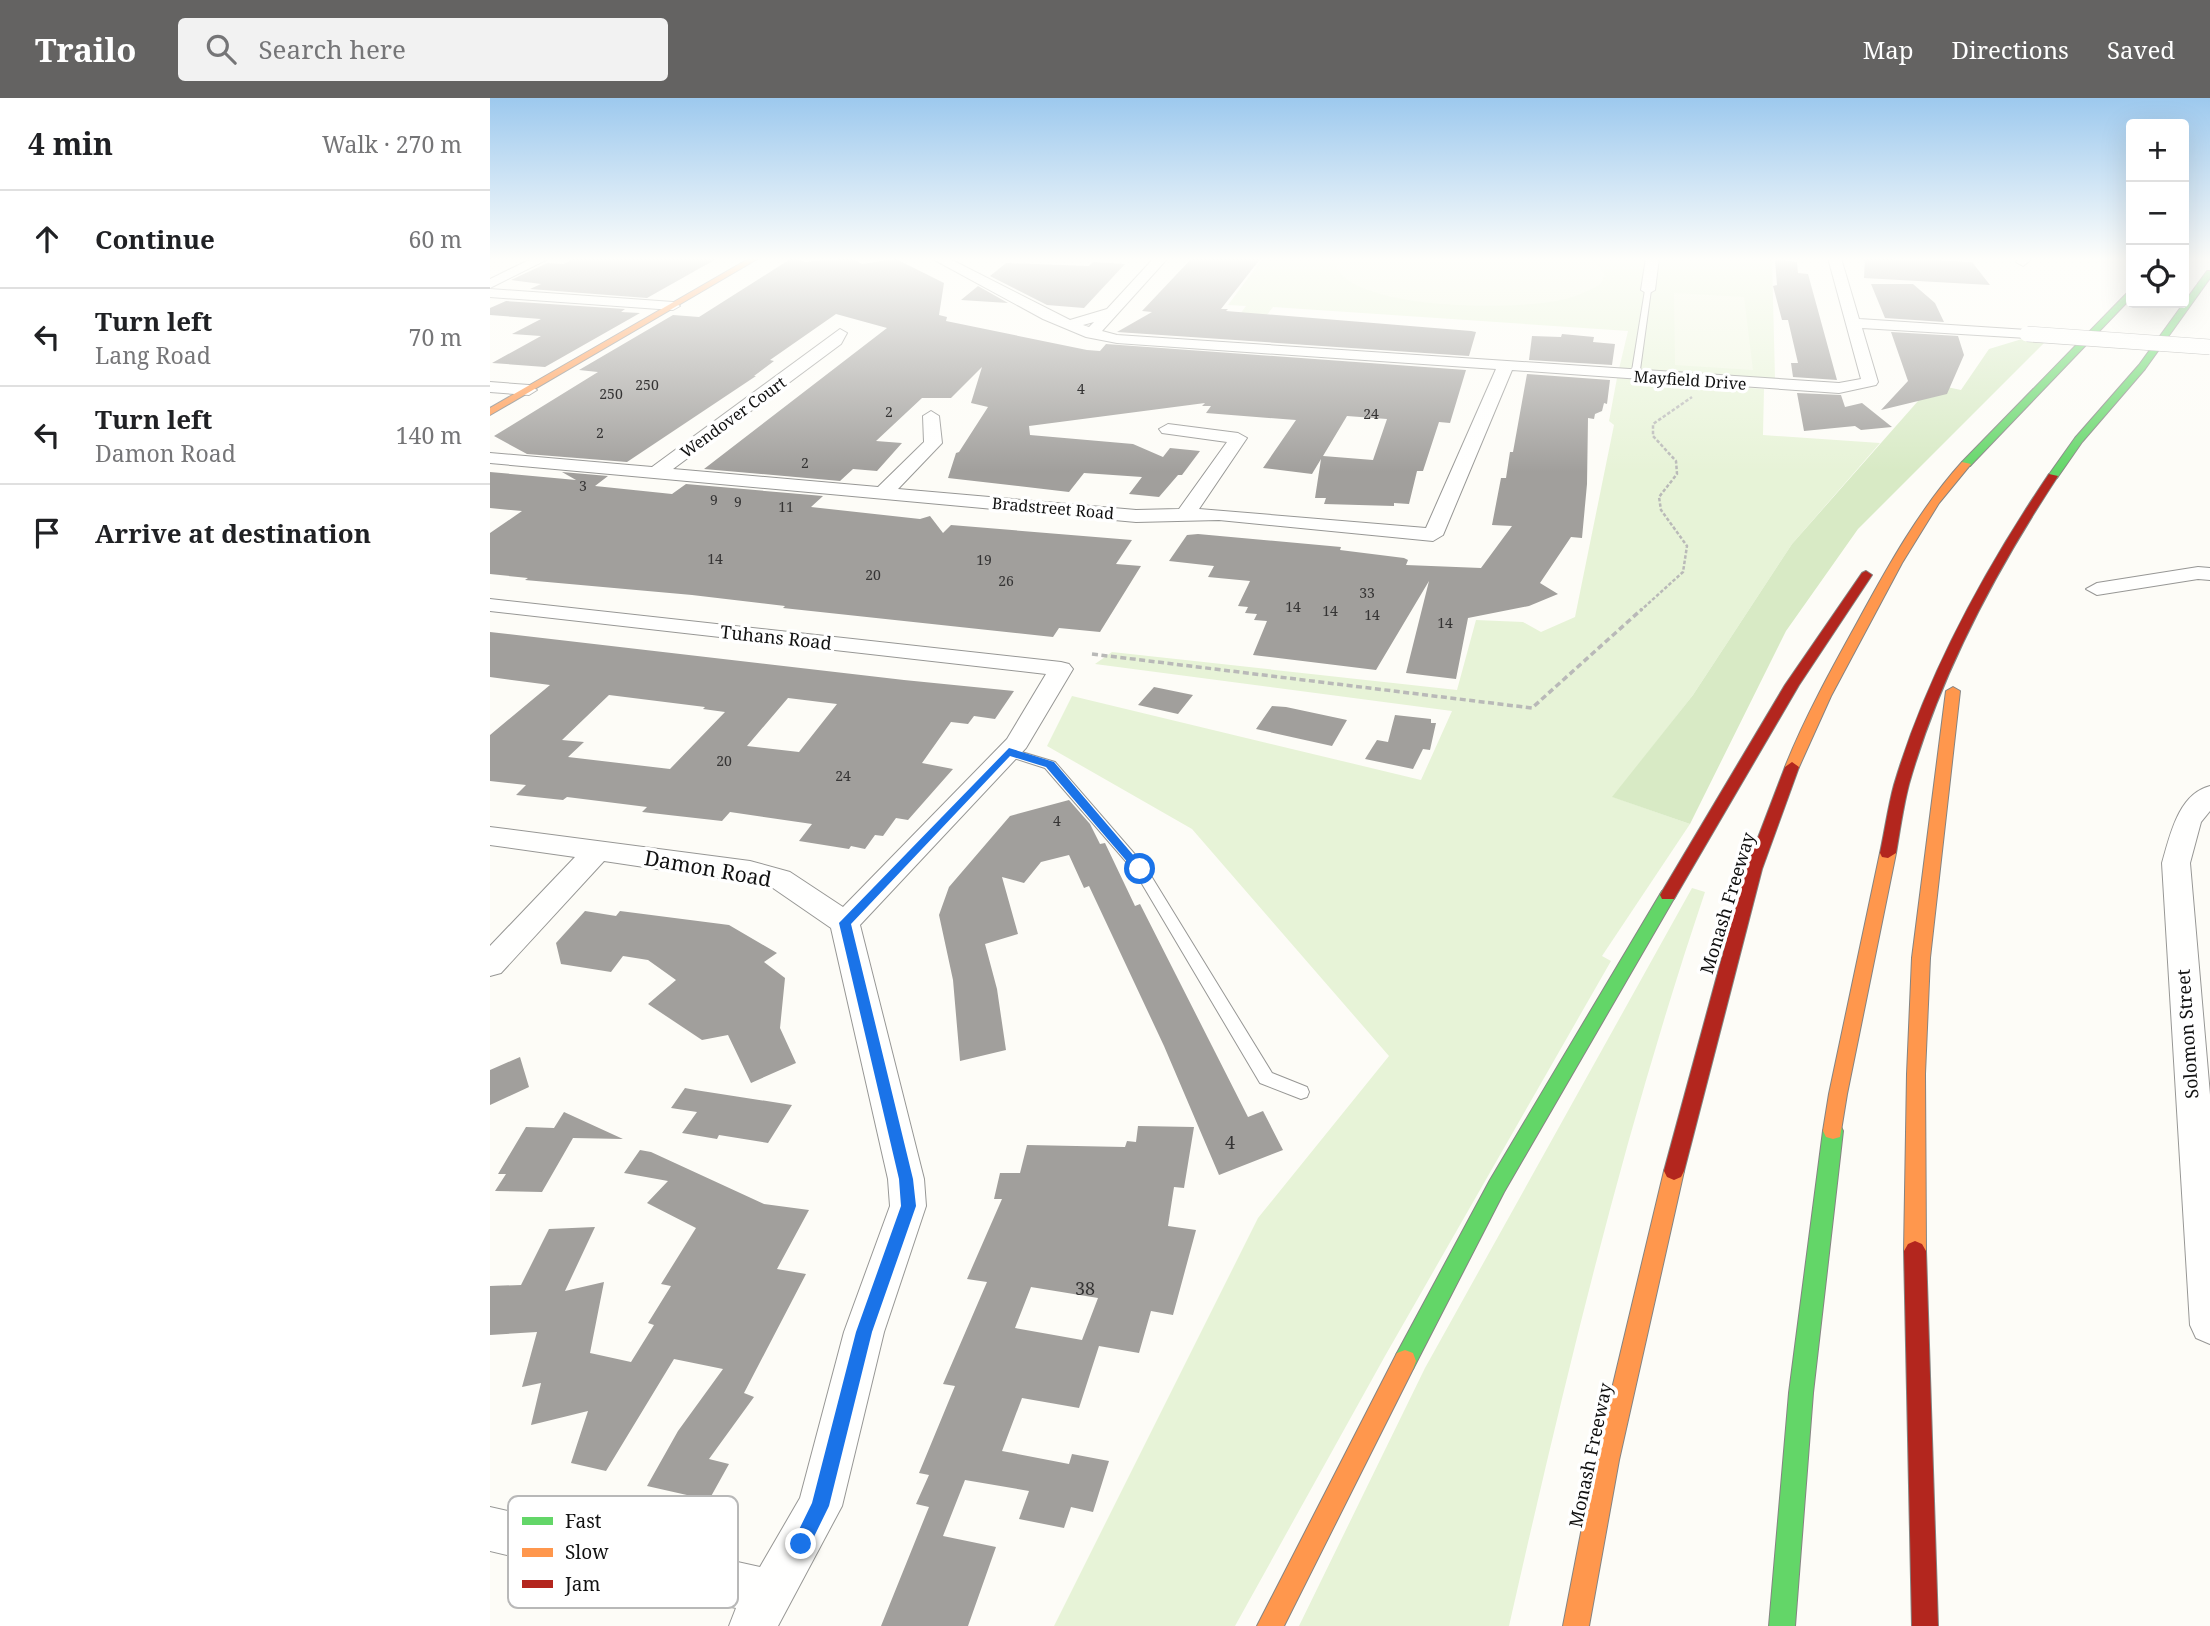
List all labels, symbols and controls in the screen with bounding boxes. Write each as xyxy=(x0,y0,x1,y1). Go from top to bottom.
search box xyxy=(178,18,668,81)
text: Trailo xyxy=(35,27,136,72)
icon: search xyxy=(202,30,240,68)
text: Search here xyxy=(258,31,406,67)
text: Map xyxy=(1863,33,1914,66)
text: Directions xyxy=(1952,33,2069,66)
text: Saved xyxy=(2107,33,2175,66)
map controls xyxy=(2126,119,2189,308)
button: + xyxy=(2126,119,2189,182)
text: 4 min xyxy=(28,123,113,164)
text: Walk · 270 m xyxy=(322,128,462,160)
button: − xyxy=(2126,182,2189,245)
icon: ahead xyxy=(28,220,66,258)
text: Continue xyxy=(95,221,215,257)
text: 60 m xyxy=(409,223,462,255)
button: locate xyxy=(2126,245,2189,308)
text: Turn left xyxy=(95,303,212,339)
icon: left xyxy=(28,318,66,356)
text: 70 m xyxy=(409,321,462,353)
text: Lang Road xyxy=(95,339,211,371)
street label: Mayfield Drive xyxy=(1633,365,1747,395)
street label: Wendover Court xyxy=(676,371,791,463)
house number: 250 xyxy=(635,375,659,394)
house number: 4 xyxy=(1077,379,1085,398)
house number: 250 xyxy=(599,384,623,403)
text: Turn left xyxy=(95,401,212,437)
house number: 2 xyxy=(885,402,893,421)
house number: 24 xyxy=(1363,404,1379,423)
icon: left xyxy=(28,416,66,454)
text: 140 m xyxy=(396,419,462,451)
house number: 2 xyxy=(596,423,604,442)
text: Damon Road xyxy=(95,437,236,469)
house number: 2 xyxy=(801,453,809,472)
house number: 3 xyxy=(579,476,587,495)
house number: 9 xyxy=(710,490,718,509)
house number: 9 xyxy=(734,492,742,511)
street label: Bradstreet Road xyxy=(991,492,1115,524)
house number: 11 xyxy=(778,497,794,516)
icon: arrive xyxy=(28,514,66,552)
text: Arrive at destination xyxy=(95,515,371,551)
house number: 14 xyxy=(707,549,723,568)
house number: 19 xyxy=(976,550,992,569)
house number: 20 xyxy=(865,565,881,584)
house number: 26 xyxy=(998,571,1014,590)
house number: 33 xyxy=(1359,583,1375,602)
house number: 14 xyxy=(1285,597,1301,616)
house number: 14 xyxy=(1322,601,1338,620)
house number: 14 xyxy=(1364,605,1380,624)
house number: 14 xyxy=(1437,613,1453,632)
street label: Tuhans Road xyxy=(719,619,833,655)
house number: 20 xyxy=(716,751,732,770)
house number: 24 xyxy=(835,766,851,785)
house number: 4 xyxy=(1053,811,1061,830)
street label: Monash Freeway xyxy=(1694,828,1760,977)
street label: Damon Road xyxy=(642,843,774,893)
route start xyxy=(1124,853,1155,884)
street label: Solomon Street xyxy=(2170,968,2204,1100)
house number: 4 xyxy=(1225,1130,1235,1154)
house number: 38 xyxy=(1075,1276,1095,1300)
street label: Monash Freeway xyxy=(1563,1380,1617,1529)
legend xyxy=(508,1496,738,1608)
text: Fast xyxy=(565,1508,602,1534)
route end xyxy=(785,1528,816,1559)
text: Slow xyxy=(565,1539,609,1565)
text: Jam xyxy=(564,1571,600,1597)

